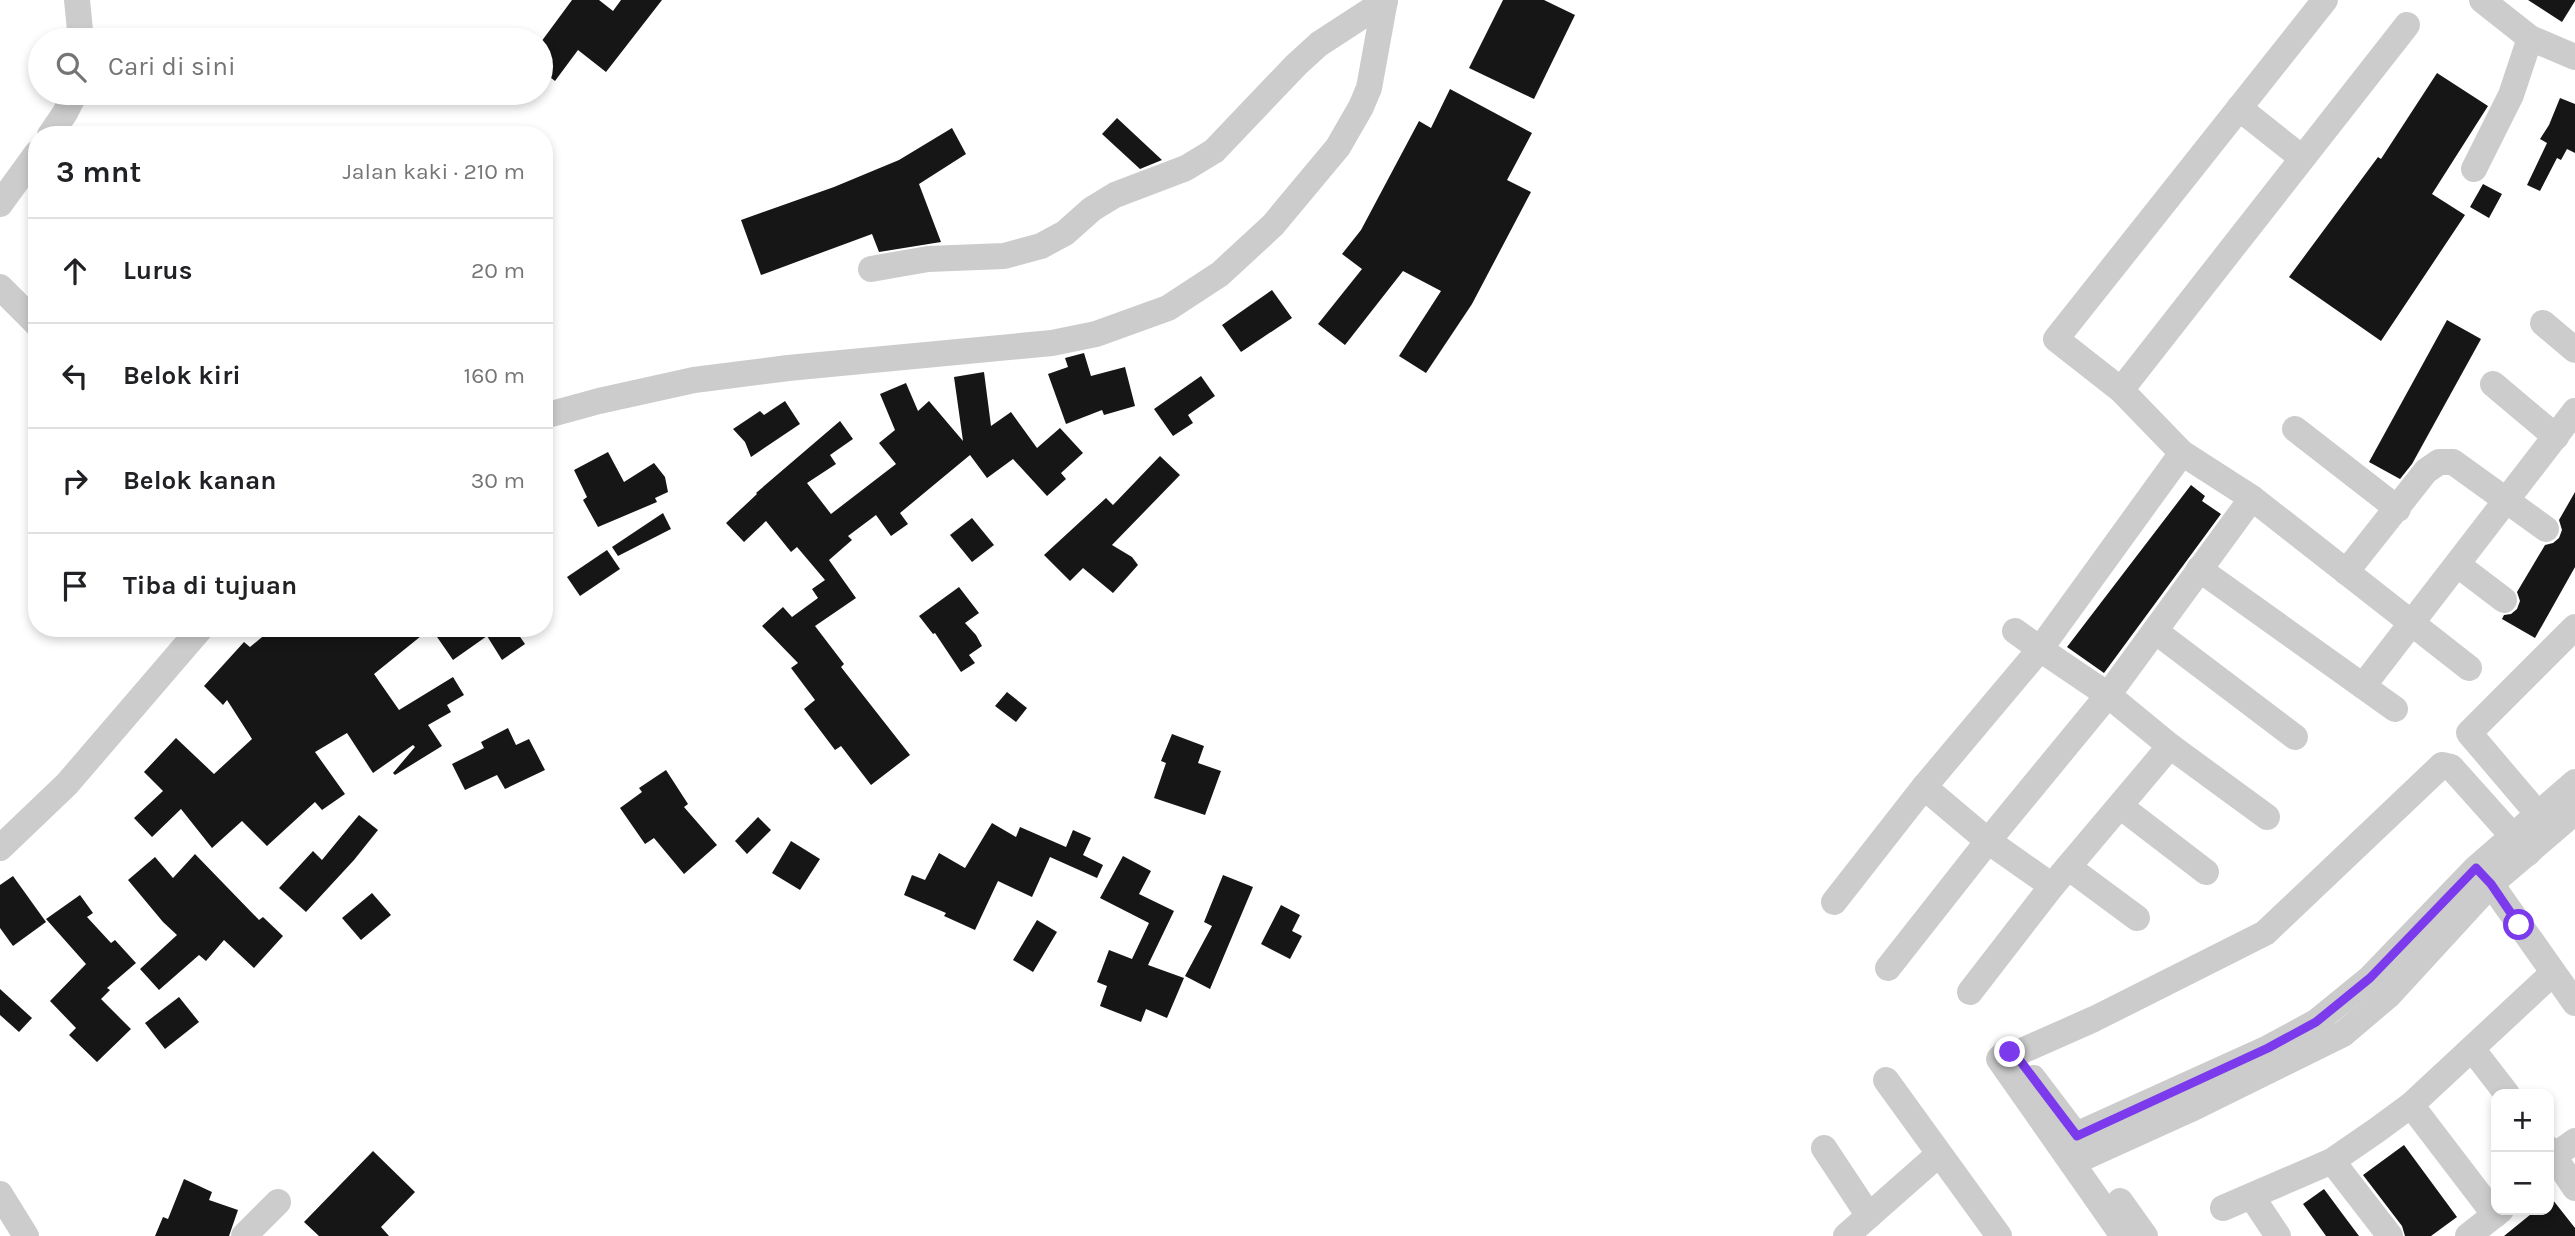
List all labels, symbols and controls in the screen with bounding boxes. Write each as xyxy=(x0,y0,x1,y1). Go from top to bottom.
search box xyxy=(28,28,553,105)
icon: search xyxy=(52,48,90,86)
text: Cari di sini xyxy=(108,51,236,82)
text: 3 mnt xyxy=(56,154,141,190)
text: Jalan kaki · 210 m xyxy=(343,158,525,185)
icon: ahead xyxy=(56,252,94,290)
text: Lurus xyxy=(123,255,192,286)
text: 20 m xyxy=(471,257,525,284)
icon: left xyxy=(56,357,94,395)
text: Belok kiri xyxy=(123,360,241,391)
text: 160 m xyxy=(464,362,525,389)
icon: right xyxy=(56,462,94,500)
text: Belok kanan xyxy=(123,465,276,496)
text: 30 m xyxy=(471,467,525,494)
icon: arrive xyxy=(56,567,94,605)
text: Tiba di tujuan xyxy=(123,570,297,601)
route start xyxy=(2503,909,2534,940)
route end xyxy=(1994,1036,2025,1067)
map controls xyxy=(2491,1089,2554,1215)
button: + xyxy=(2491,1089,2554,1152)
button: − xyxy=(2491,1152,2554,1215)

